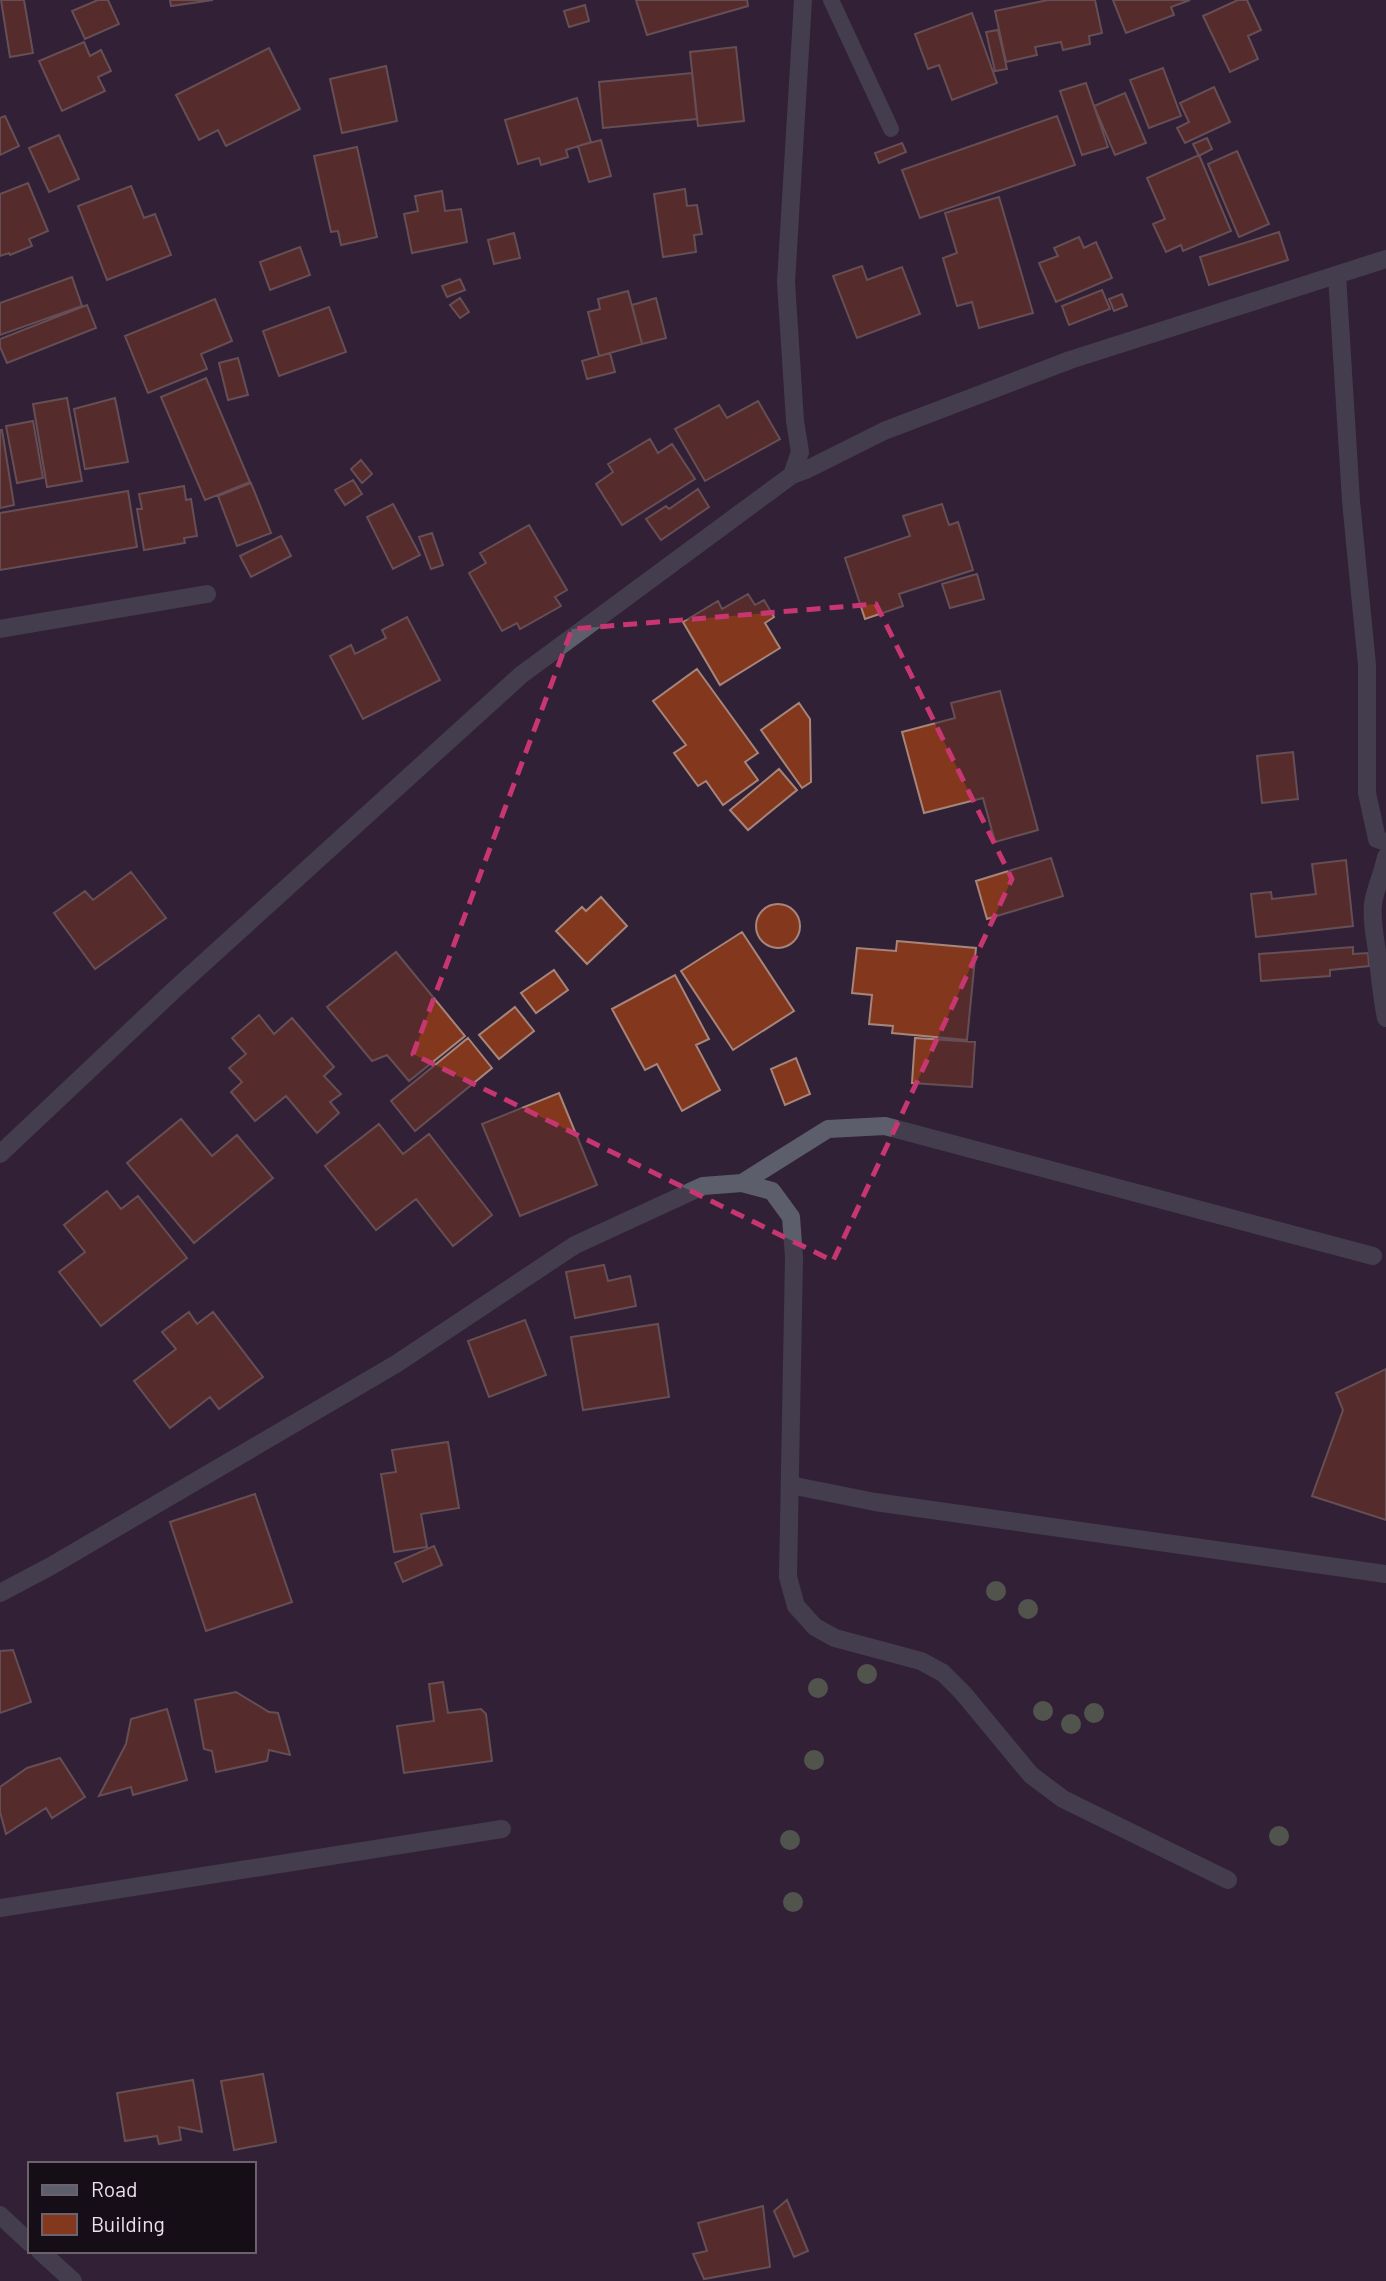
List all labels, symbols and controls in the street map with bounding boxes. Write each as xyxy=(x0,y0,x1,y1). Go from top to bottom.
legend xyxy=(28,2162,256,2253)
text: Road xyxy=(91,2176,137,2201)
text: Building xyxy=(91,2211,165,2236)

